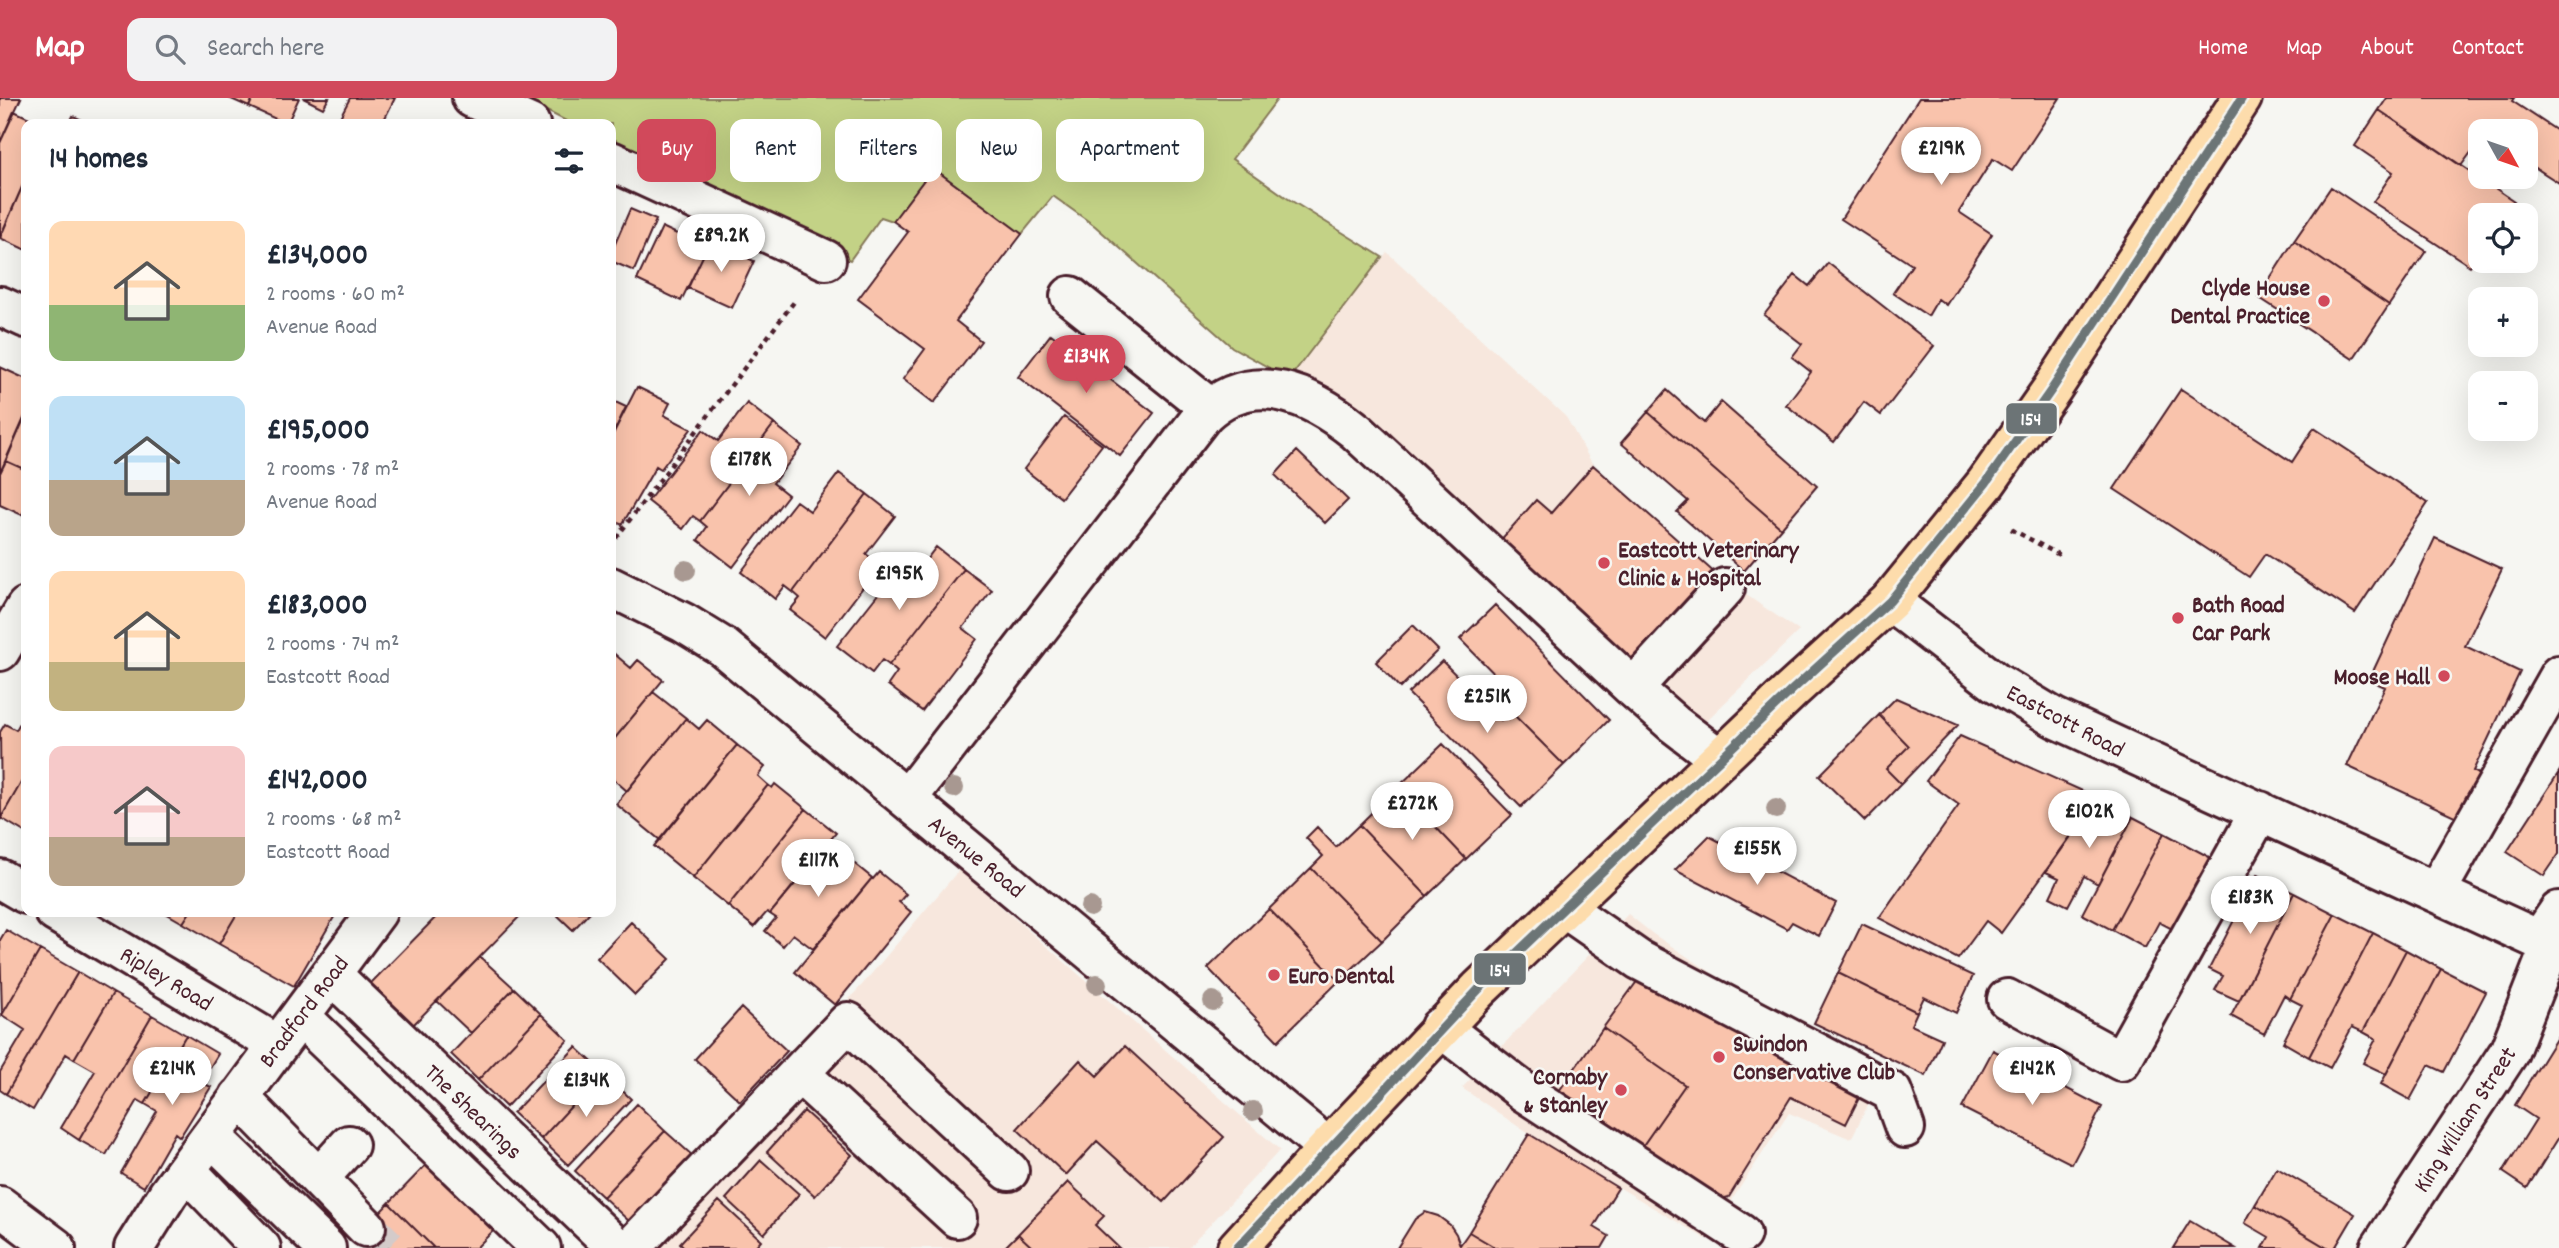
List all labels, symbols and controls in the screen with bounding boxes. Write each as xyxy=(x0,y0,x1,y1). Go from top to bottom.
search box xyxy=(127,18,617,81)
text: Map xyxy=(35,26,85,73)
icon: search xyxy=(151,30,189,68)
text: Search here xyxy=(207,31,325,68)
text: Home xyxy=(2198,32,2248,66)
text: Map xyxy=(2286,32,2322,66)
text: About xyxy=(2360,32,2414,66)
text: Contact xyxy=(2452,32,2524,66)
chip: Buy xyxy=(637,119,716,182)
chip: Rent xyxy=(730,119,821,182)
chip: Filters xyxy=(835,119,942,182)
chip: New xyxy=(956,119,1042,182)
chip: Apartment xyxy=(1056,119,1204,182)
north arrow xyxy=(2468,119,2538,189)
map controls xyxy=(2468,119,2538,441)
pin: £219K xyxy=(1892,127,1990,187)
text: £219K xyxy=(1917,133,1965,166)
text: 14 homes xyxy=(49,140,148,183)
icon: filters xyxy=(550,142,588,180)
button: locate xyxy=(2468,203,2538,273)
pin: £89.2K xyxy=(664,214,778,274)
text: £89.2K xyxy=(693,220,749,253)
text: £134,000 xyxy=(266,236,368,279)
icon: home xyxy=(105,249,189,333)
place label: Clyde House Dental Practice xyxy=(2170,273,2310,335)
text: 2 rooms · 60 m² xyxy=(266,279,405,312)
button: + xyxy=(2468,287,2538,357)
marker: Clyde House Dental Practice xyxy=(2316,293,2332,309)
text: Avenue Road xyxy=(266,312,377,345)
pin: £134K xyxy=(1037,336,1135,395)
text: £134K xyxy=(1063,341,1109,374)
button: − xyxy=(2468,371,2538,441)
line badge: 154 xyxy=(2005,402,2058,435)
text: 154 xyxy=(2021,408,2041,435)
text: £195,000 xyxy=(266,411,370,454)
icon: home xyxy=(105,424,189,508)
pin: £178K xyxy=(700,438,798,498)
text: £178K xyxy=(726,444,772,477)
text: 2 rooms · 78 m² xyxy=(266,454,399,487)
text: Avenue Road xyxy=(266,487,377,520)
place label: Eastcott Veterinary Clinic & Hospital xyxy=(1618,535,1800,597)
pin: £195K xyxy=(850,552,948,612)
marker: Eastcott Veterinary Clinic & Hospital xyxy=(1596,555,1612,571)
text: £195K xyxy=(875,558,923,591)
text: £183,000 xyxy=(266,586,368,629)
place label: Bath Road Car Park xyxy=(2192,590,2285,652)
icon: home xyxy=(105,599,189,683)
marker: Bath Road Car Park xyxy=(2170,610,2186,626)
text: 2 rooms · 74 m² xyxy=(266,629,399,662)
text: Eastcott Road xyxy=(266,662,390,695)
place label: Moose Hall xyxy=(2333,662,2430,696)
marker: Moose Hall xyxy=(2436,668,2452,684)
pin: £251K xyxy=(1438,676,1536,735)
street label: Eastcott Road xyxy=(1999,677,2130,768)
text: £251K xyxy=(1463,681,1511,714)
text: £142,000 xyxy=(266,761,368,804)
icon: home xyxy=(105,774,189,858)
pin: £272K xyxy=(1363,782,1461,842)
text: £272K xyxy=(1386,788,1438,821)
pin: £102K xyxy=(2040,790,2138,850)
text: £102K xyxy=(2064,796,2114,829)
text: 2 rooms · 68 m² xyxy=(266,804,402,837)
street label: Avenue Road xyxy=(919,809,1031,908)
pin: £155K xyxy=(1708,828,1806,887)
text: £155K xyxy=(1733,833,1781,866)
text: Eastcott Road xyxy=(266,837,390,870)
pin: £117K xyxy=(769,840,867,899)
text: £117K xyxy=(797,845,839,878)
pin: £183K xyxy=(2201,876,2299,936)
text: £183K xyxy=(2227,882,2273,915)
street label: Ripley Road xyxy=(112,939,219,1022)
street label: Bradford Road xyxy=(252,950,359,1076)
line badge: 154 xyxy=(1473,952,1527,986)
text: 154 xyxy=(1490,959,1510,986)
place label: Euro Dental xyxy=(1288,961,1394,995)
marker: Euro Dental xyxy=(1266,967,1282,983)
place label: Swindon Conservative Club xyxy=(1733,1029,1895,1091)
street label: King William Street xyxy=(2406,1041,2527,1200)
pin: £214K xyxy=(123,1048,221,1107)
pin: £142K xyxy=(1983,1048,2081,1107)
marker: Swindon Conservative Club xyxy=(1711,1049,1727,1065)
text: £214K xyxy=(149,1053,195,1086)
text: £142K xyxy=(2009,1053,2055,1086)
street label: The Shearings xyxy=(415,1057,529,1169)
pin: £134K xyxy=(537,1060,635,1119)
place label: Cornaby & Stanley xyxy=(1523,1062,1608,1124)
text: £134K xyxy=(563,1065,609,1098)
marker: Cornaby & Stanley xyxy=(1613,1082,1629,1098)

